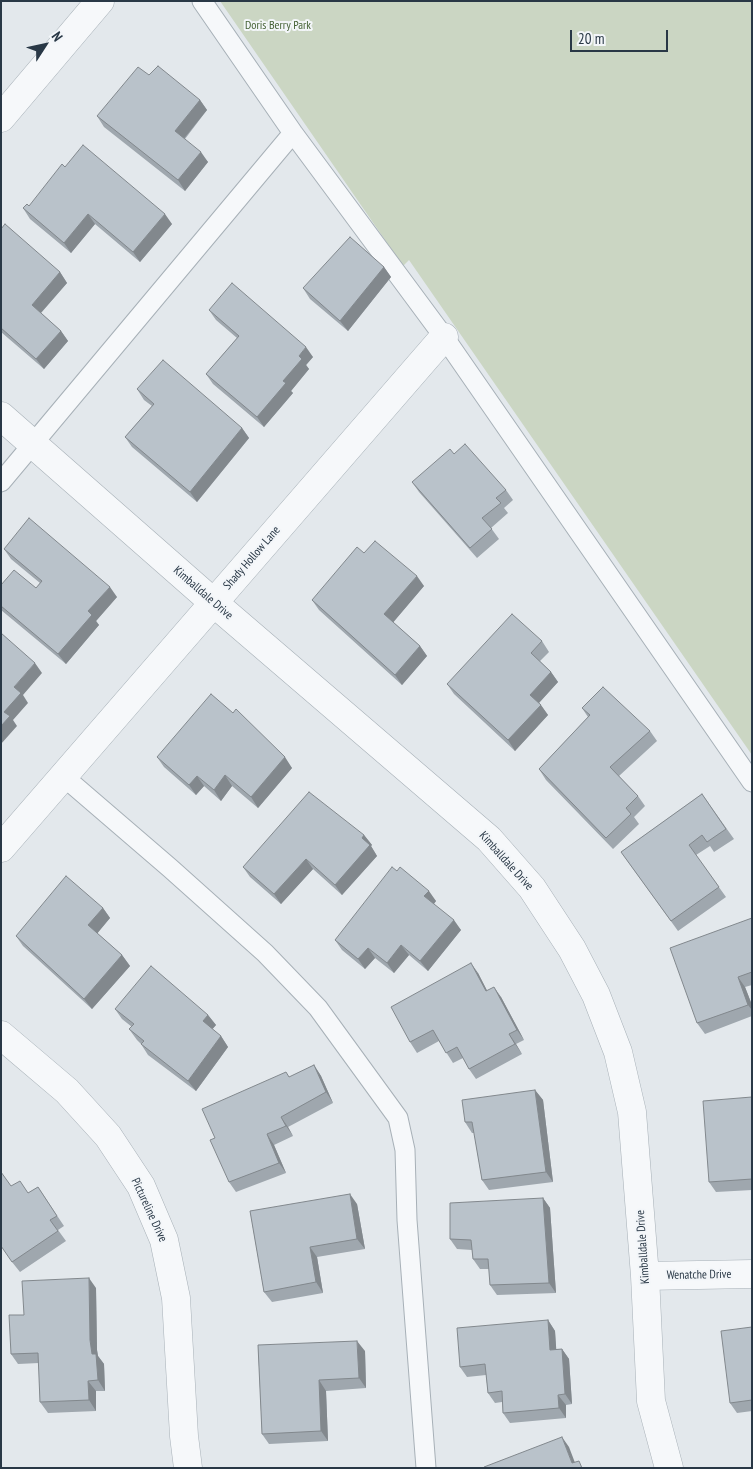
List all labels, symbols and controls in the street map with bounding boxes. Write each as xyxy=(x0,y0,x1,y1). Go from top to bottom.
park label: Doris Berry Park xyxy=(245,19,311,33)
north arrow xyxy=(20,20,70,70)
scale bar xyxy=(573,20,670,52)
text: N xyxy=(48,28,67,45)
text: 20 m xyxy=(578,29,604,48)
street label: Shady Hollow Lane xyxy=(221,523,283,593)
street label: Kimballdale Drive xyxy=(170,563,236,623)
street label: Kimballdale Drive xyxy=(476,829,536,893)
street label: Pictureline Drive xyxy=(128,1176,170,1244)
street label: Kimballdale Drive xyxy=(633,1210,653,1284)
street label: Wenatche Drive xyxy=(667,1267,731,1283)

